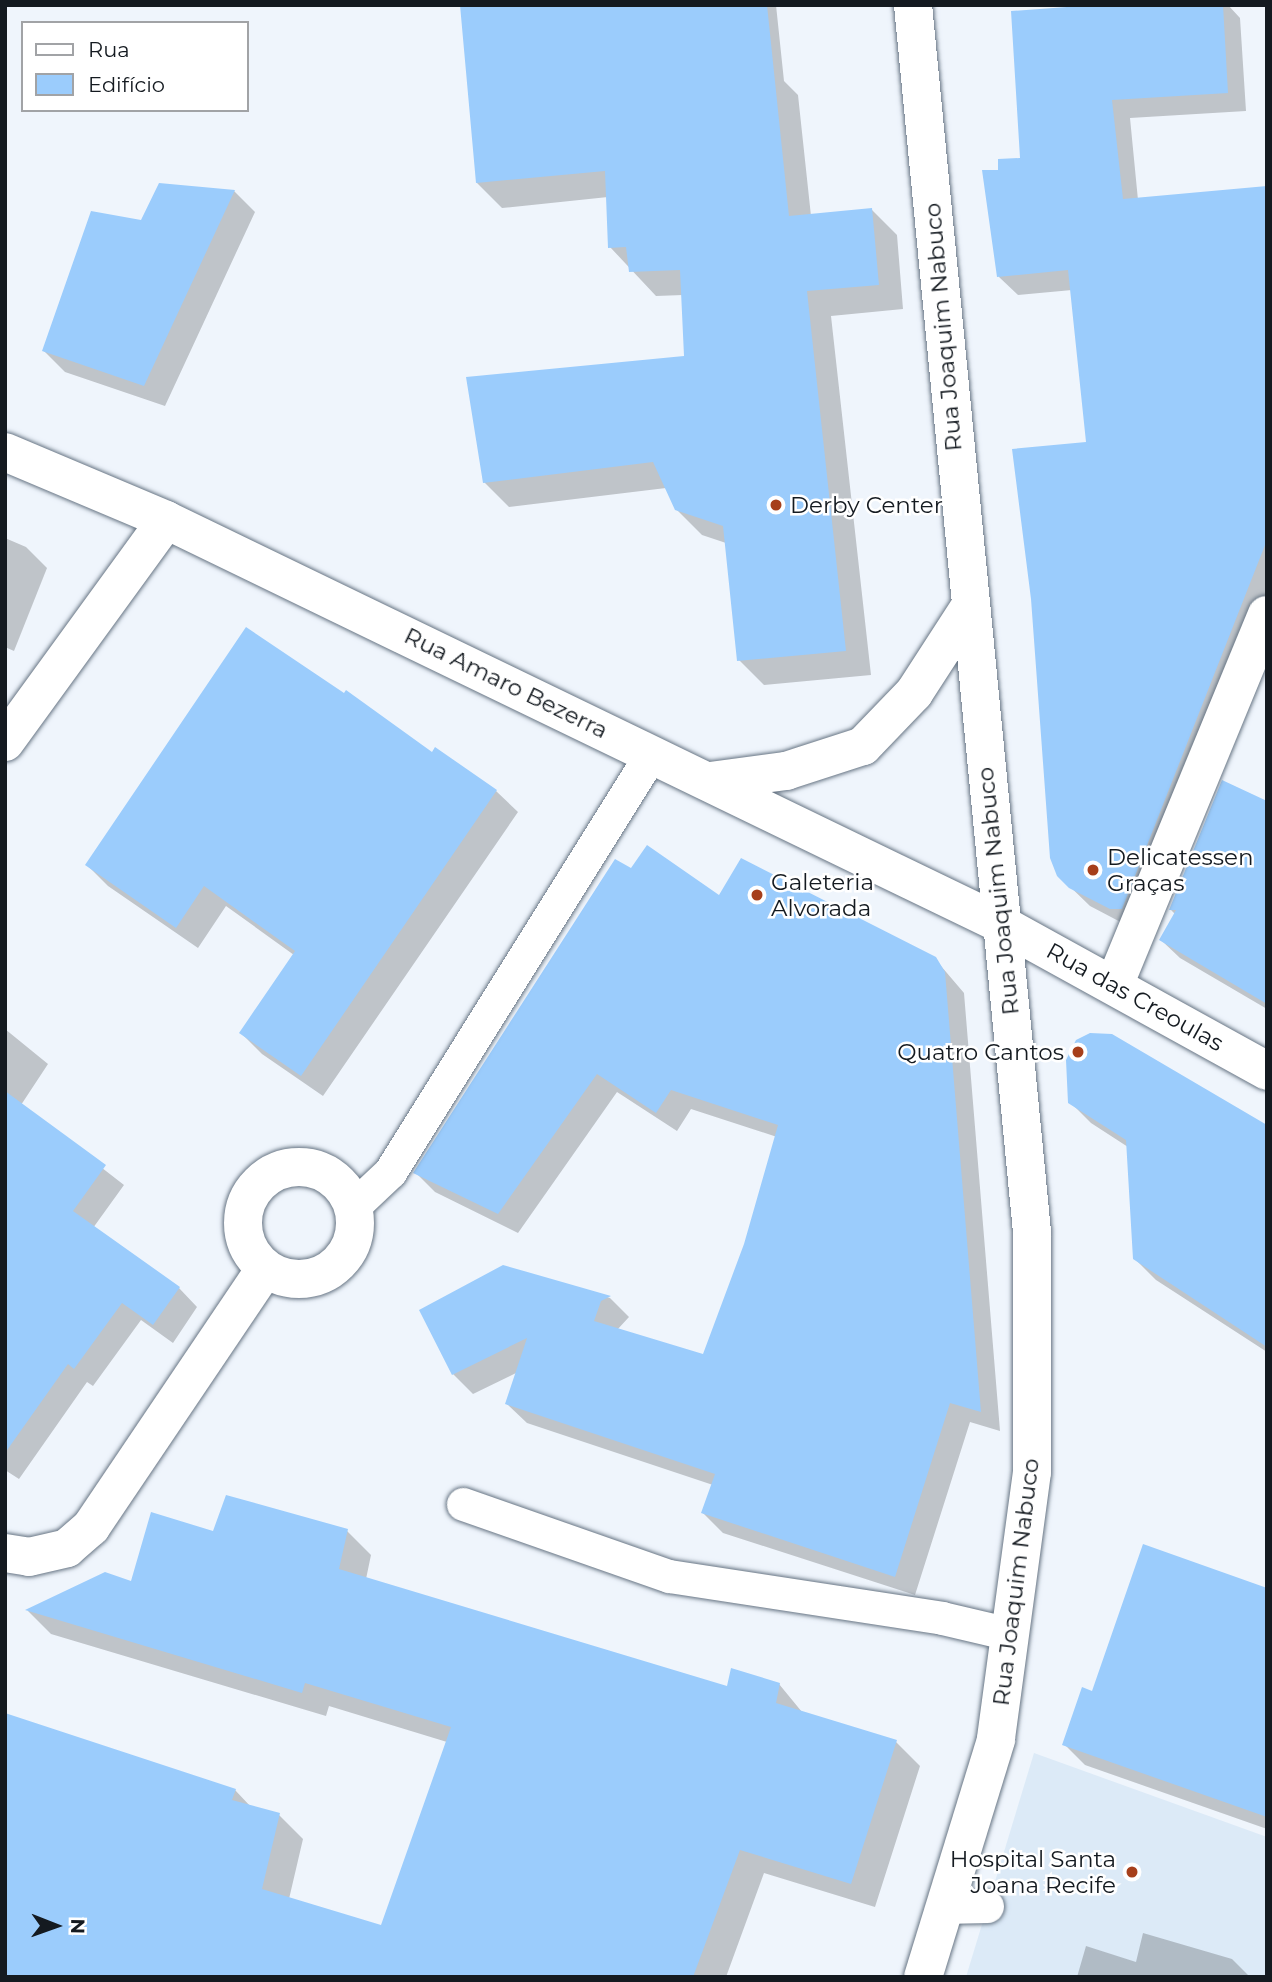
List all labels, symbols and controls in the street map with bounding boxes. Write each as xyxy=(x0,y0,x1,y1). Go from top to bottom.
legend xyxy=(21,21,248,112)
text: Rua xyxy=(88,37,130,62)
text: Edifício xyxy=(88,72,165,97)
street label: Rua Joaquim Nabuco xyxy=(918,202,968,452)
place label: Derby Center xyxy=(790,491,943,519)
marker: Derby Center xyxy=(768,497,784,513)
street label: Rua Amaro Bezerra xyxy=(400,622,612,744)
street label: Rua Joaquim Nabuco xyxy=(971,766,1025,1016)
place label: Delicatessen Graças xyxy=(1107,843,1253,897)
marker: Delicatessen Graças xyxy=(1085,862,1101,878)
place label: Galeteria Alvorada xyxy=(771,868,874,922)
marker: Galeteria Alvorada xyxy=(749,887,765,903)
street label: Rua das Creoulas xyxy=(1042,937,1228,1057)
place label: Quatro Cantos xyxy=(897,1038,1064,1066)
marker: Quatro Cantos xyxy=(1070,1044,1086,1060)
street label: Rua Joaquim Nabuco xyxy=(987,1457,1045,1707)
place label: Hospital Santa Joana Recife xyxy=(950,1845,1116,1899)
marker: Hospital Santa Joana Recife xyxy=(1122,1862,1142,1882)
north arrow xyxy=(21,1891,91,1961)
text: N xyxy=(66,1918,89,1934)

